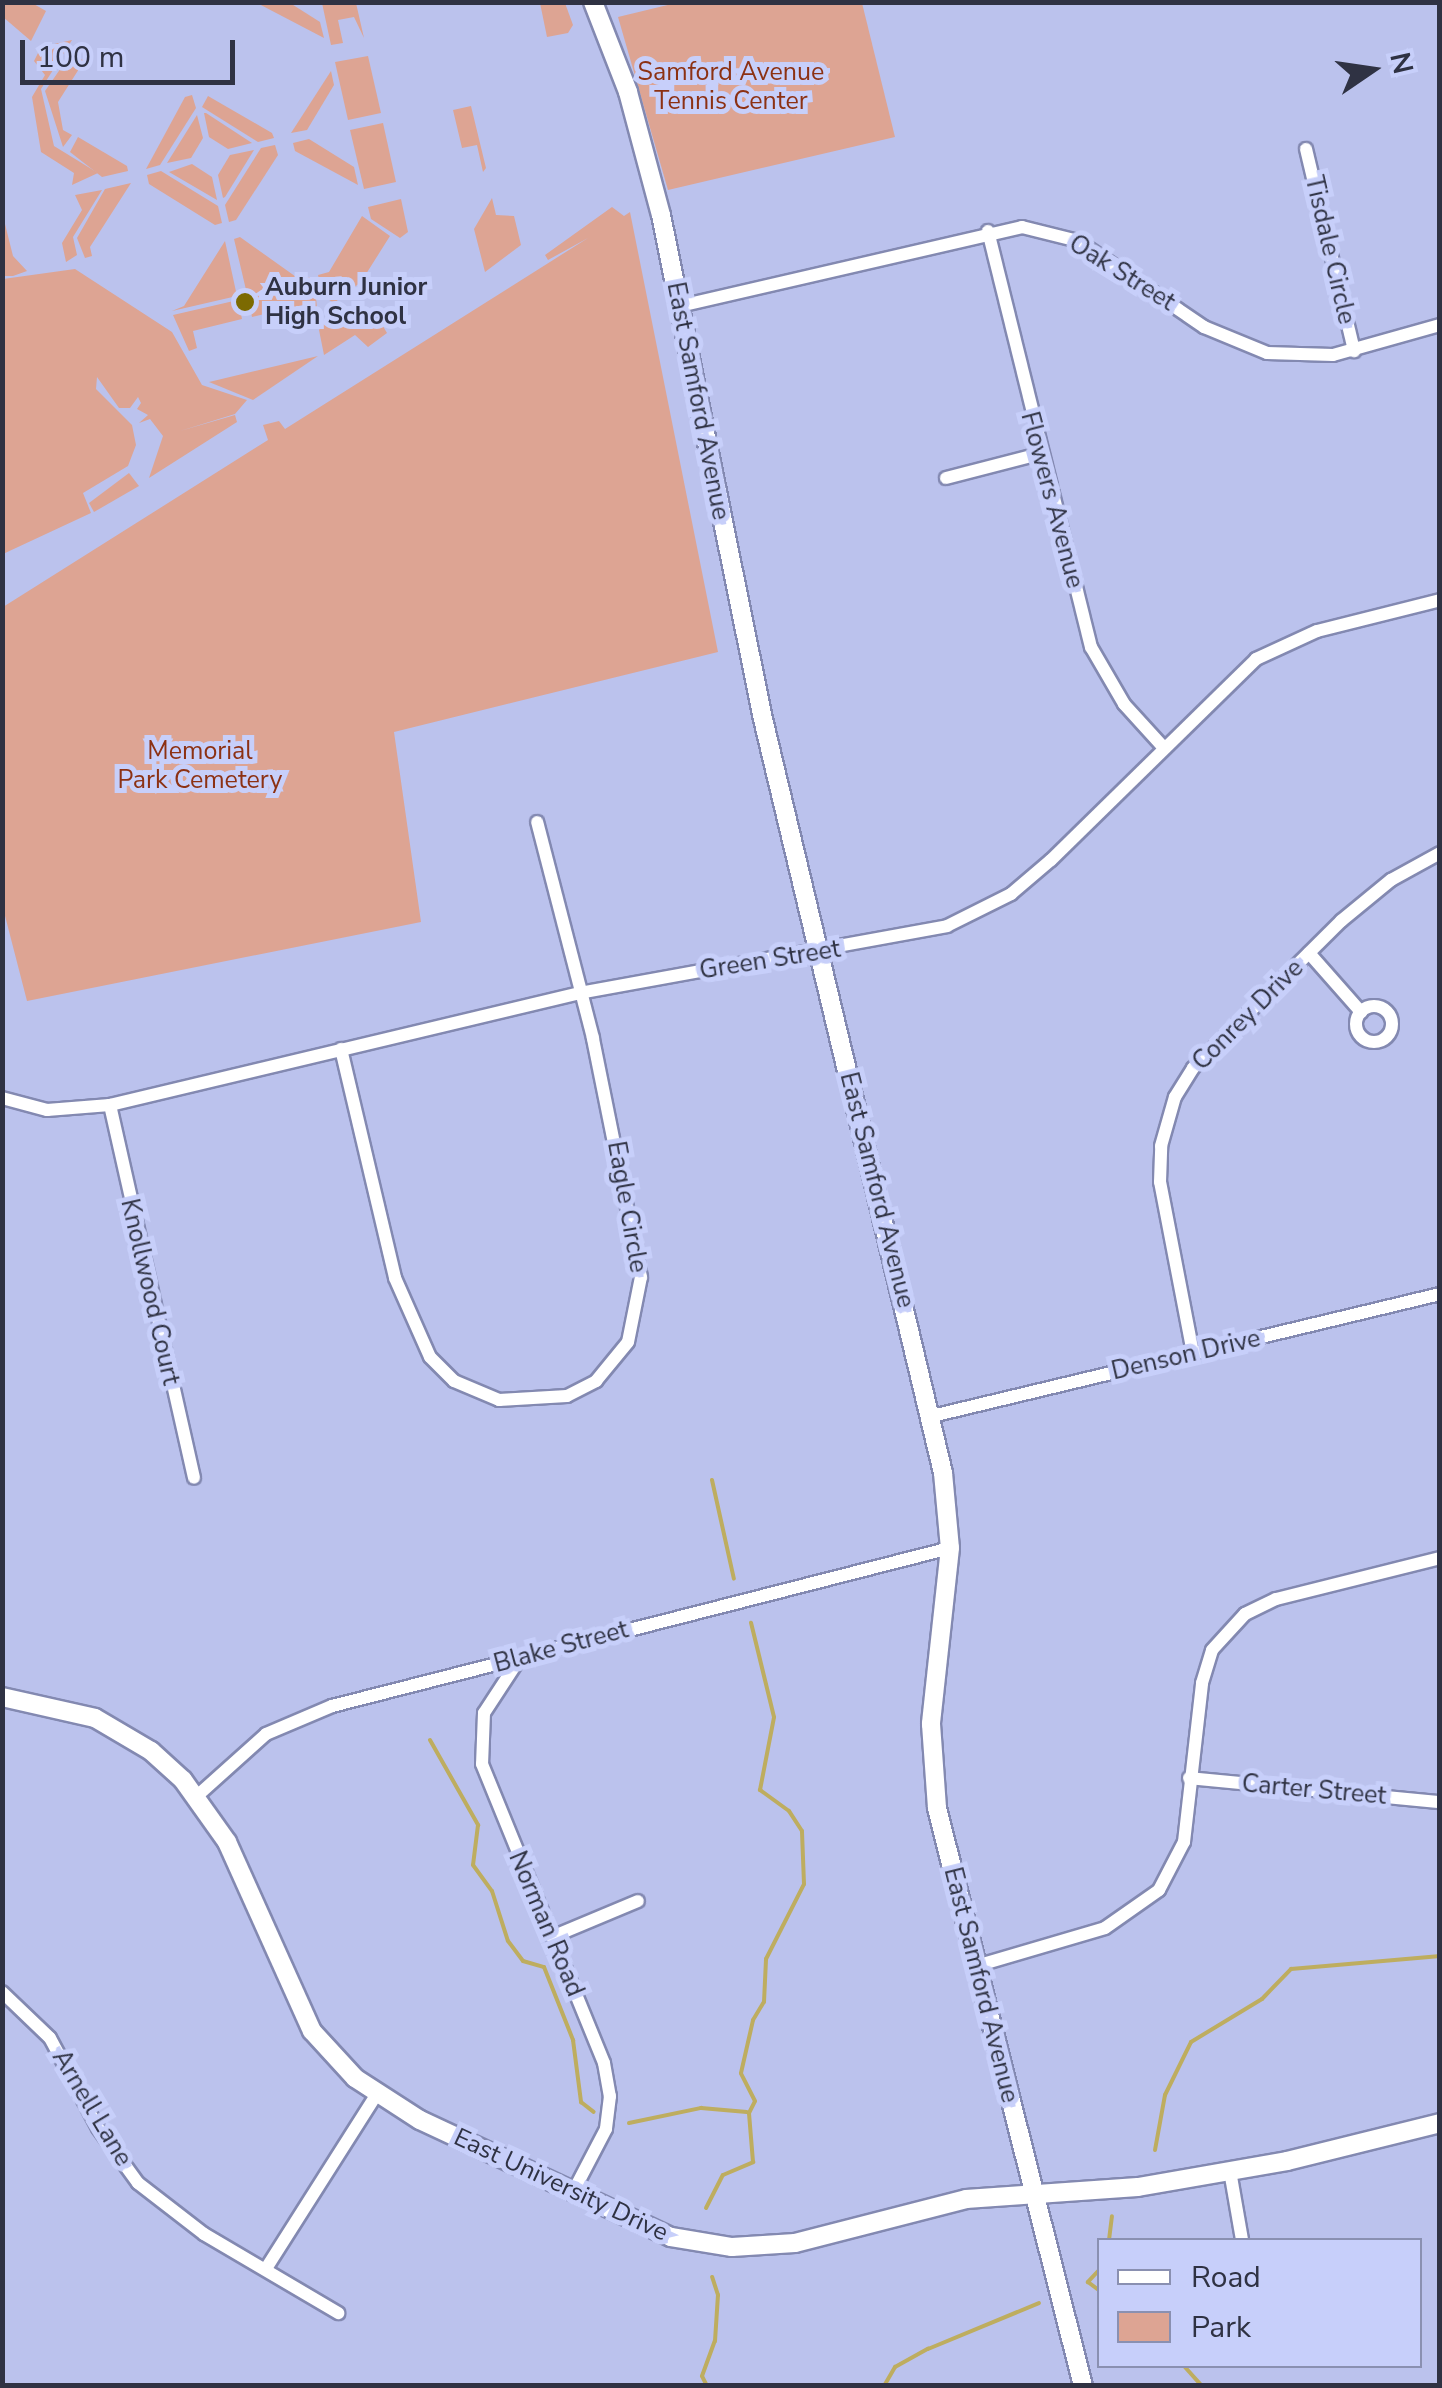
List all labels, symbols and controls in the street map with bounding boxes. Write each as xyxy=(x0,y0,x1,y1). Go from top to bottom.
scale bar xyxy=(25,20,240,82)
north arrow xyxy=(1322,20,1422,120)
text: 100 m xyxy=(37,37,124,78)
text: N xyxy=(1380,49,1422,78)
park label: Samford Avenue Tennis Center xyxy=(638,58,824,117)
street label: Tisdale Circle xyxy=(1298,173,1362,327)
street label: Oak Street xyxy=(1063,229,1181,317)
place label: Auburn Junior High School xyxy=(265,273,427,332)
street label: East Samford Avenue xyxy=(660,280,736,522)
marker: Auburn Junior High School xyxy=(234,291,256,313)
street label: Flowers Avenue xyxy=(1014,409,1090,591)
park label: Memorial Park Cemetery xyxy=(118,737,282,796)
street label: Green Street xyxy=(697,934,843,986)
street label: Conrey Drive xyxy=(1186,953,1310,1077)
street label: East Samford Avenue xyxy=(833,1069,921,1311)
street label: Eagle Circle xyxy=(601,1139,653,1275)
street label: Knollwood Court xyxy=(114,1196,186,1388)
street label: Denson Drive xyxy=(1109,1323,1263,1387)
street label: Blake Street xyxy=(491,1615,631,1679)
street label: Carter Street xyxy=(1241,1769,1387,1811)
street label: Norman Road xyxy=(502,1847,590,2001)
street label: East Samford Avenue xyxy=(937,1864,1025,2106)
street label: Arnell Lane xyxy=(46,2044,138,2172)
street label: East University Drive xyxy=(449,2122,673,2248)
legend xyxy=(1097,2238,1422,2368)
text: Road xyxy=(1191,2257,1261,2298)
text: Park xyxy=(1191,2307,1251,2348)

